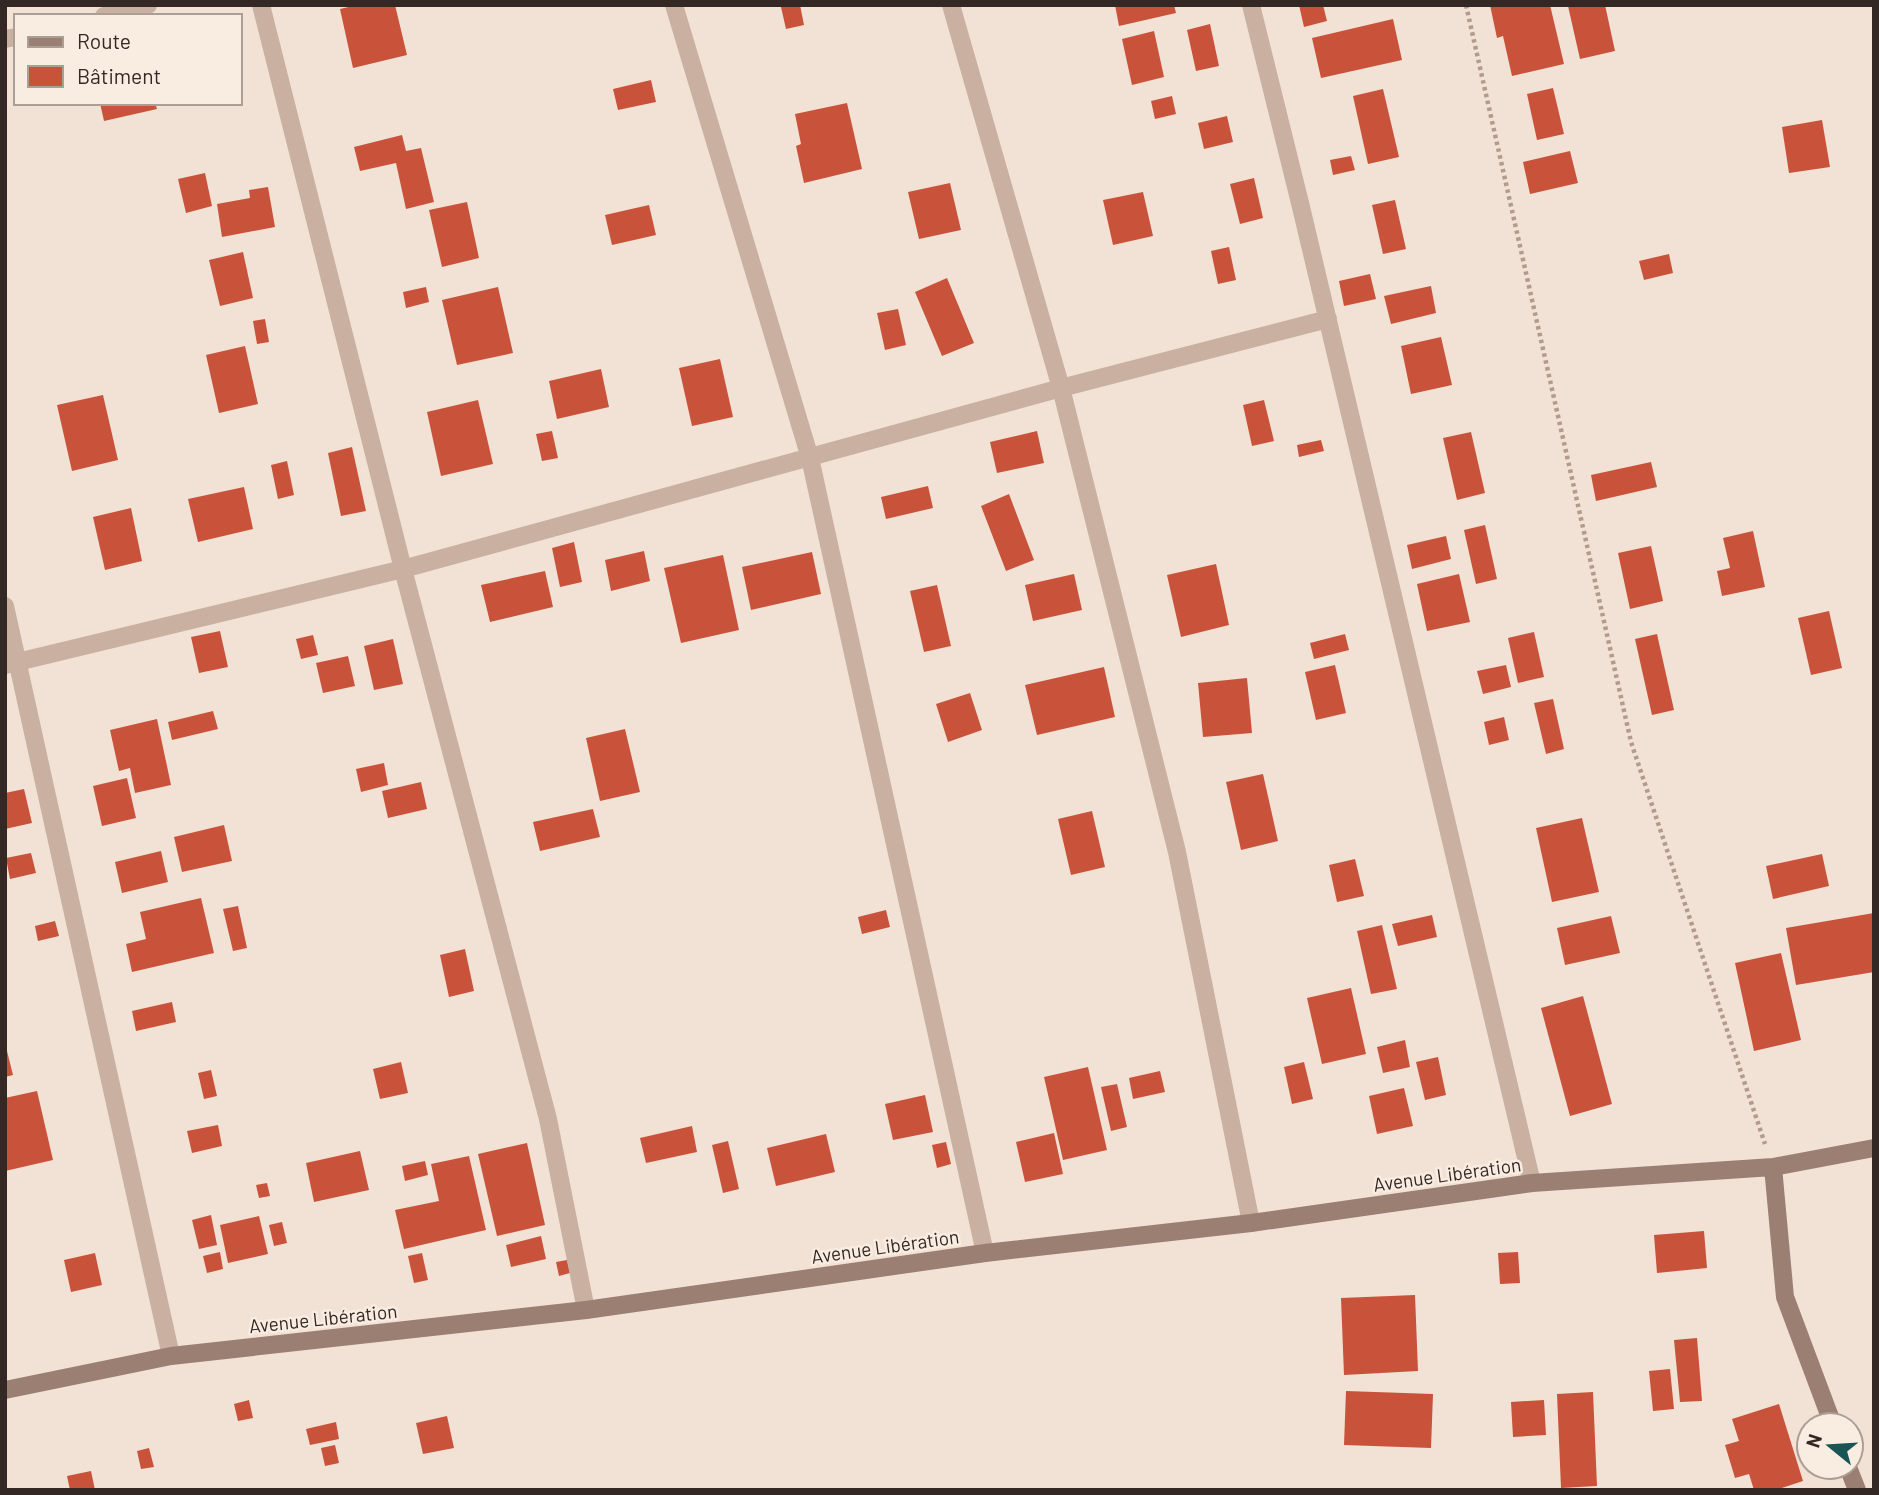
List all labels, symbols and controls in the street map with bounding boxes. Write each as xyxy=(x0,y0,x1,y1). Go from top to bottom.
legend xyxy=(14,14,242,105)
text: Route xyxy=(77,28,131,53)
text: Bâtiment xyxy=(77,63,161,88)
street label: Avenue Libération xyxy=(1372,1152,1522,1196)
street label: Avenue Libération xyxy=(810,1224,960,1268)
street label: Avenue Libération xyxy=(248,1299,398,1337)
north arrow xyxy=(1795,1411,1865,1481)
text: N xyxy=(1800,1431,1826,1450)

